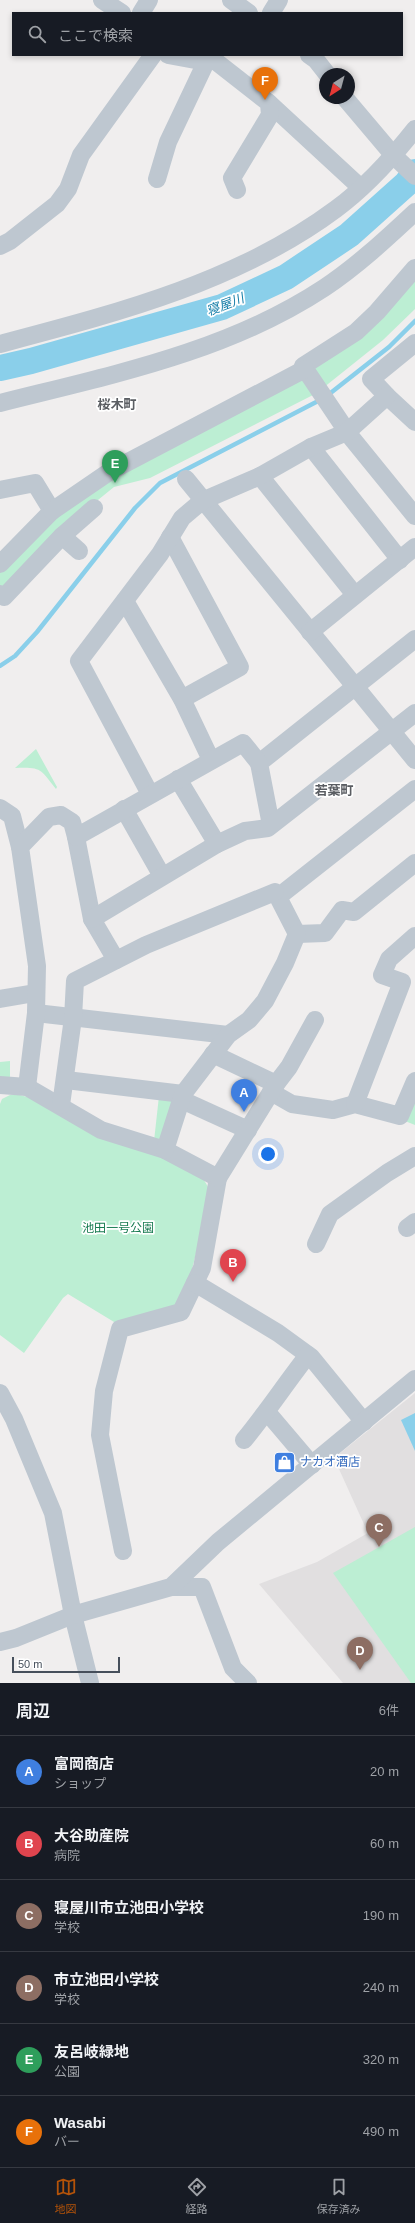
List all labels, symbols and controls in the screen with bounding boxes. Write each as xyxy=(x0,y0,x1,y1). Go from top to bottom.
search box xyxy=(12,12,403,56)
icon: search xyxy=(26,23,48,45)
text: ここで検索 xyxy=(58,27,133,44)
pin: F xyxy=(252,67,278,100)
north arrow xyxy=(319,68,355,104)
water label: 寝屋川 xyxy=(204,290,248,318)
district label: 桜木町 xyxy=(97,397,137,412)
pin: E xyxy=(102,450,128,483)
district label: 若葉町 xyxy=(314,783,354,798)
pin: A xyxy=(231,1079,257,1112)
your location xyxy=(258,1144,278,1164)
park label: 池田一号公園 xyxy=(82,1221,154,1235)
pin: B xyxy=(220,1249,246,1282)
shop icon: ナカオ酒店 xyxy=(271,1449,297,1475)
place label: ナカオ酒店 xyxy=(300,1455,360,1469)
pin: C xyxy=(366,1514,392,1547)
pin: D xyxy=(347,1637,373,1670)
scale bar xyxy=(12,1655,120,1674)
text: 50 m xyxy=(18,1658,42,1670)
text: 周辺 xyxy=(16,1702,50,1721)
text: 6件 xyxy=(379,1703,399,1718)
text: 富岡商店 xyxy=(54,1755,114,1772)
text: A xyxy=(24,1764,34,1779)
text: 20 m xyxy=(370,1764,399,1779)
text: ショップ xyxy=(54,1776,106,1791)
text: 大谷助産院 xyxy=(54,1827,129,1844)
text: B xyxy=(24,1836,34,1851)
text: 60 m xyxy=(370,1836,399,1851)
text: 病院 xyxy=(54,1848,80,1863)
text: 寝屋川市立池田小学校 xyxy=(54,1899,204,1916)
text: C xyxy=(24,1908,34,1923)
text: 190 m xyxy=(363,1908,399,1923)
text: 学校 xyxy=(54,1920,80,1935)
text: 市立池田小学校 xyxy=(54,1971,159,1988)
text: D xyxy=(24,1980,34,1995)
text: 240 m xyxy=(363,1980,399,1995)
text: 学校 xyxy=(54,1992,80,2007)
text: 友呂岐緑地 xyxy=(54,2043,129,2060)
text: E xyxy=(25,2052,33,2067)
text: 320 m xyxy=(363,2052,399,2067)
text: 公園 xyxy=(54,2064,80,2079)
text: Wasabi xyxy=(54,2114,106,2131)
text: F xyxy=(25,2124,33,2139)
text: 490 m xyxy=(363,2124,399,2139)
text: バー xyxy=(54,2134,80,2149)
tab: 地図 xyxy=(55,2176,77,2216)
tab: 経路 xyxy=(186,2176,208,2216)
tab: 保存済み xyxy=(317,2176,361,2216)

